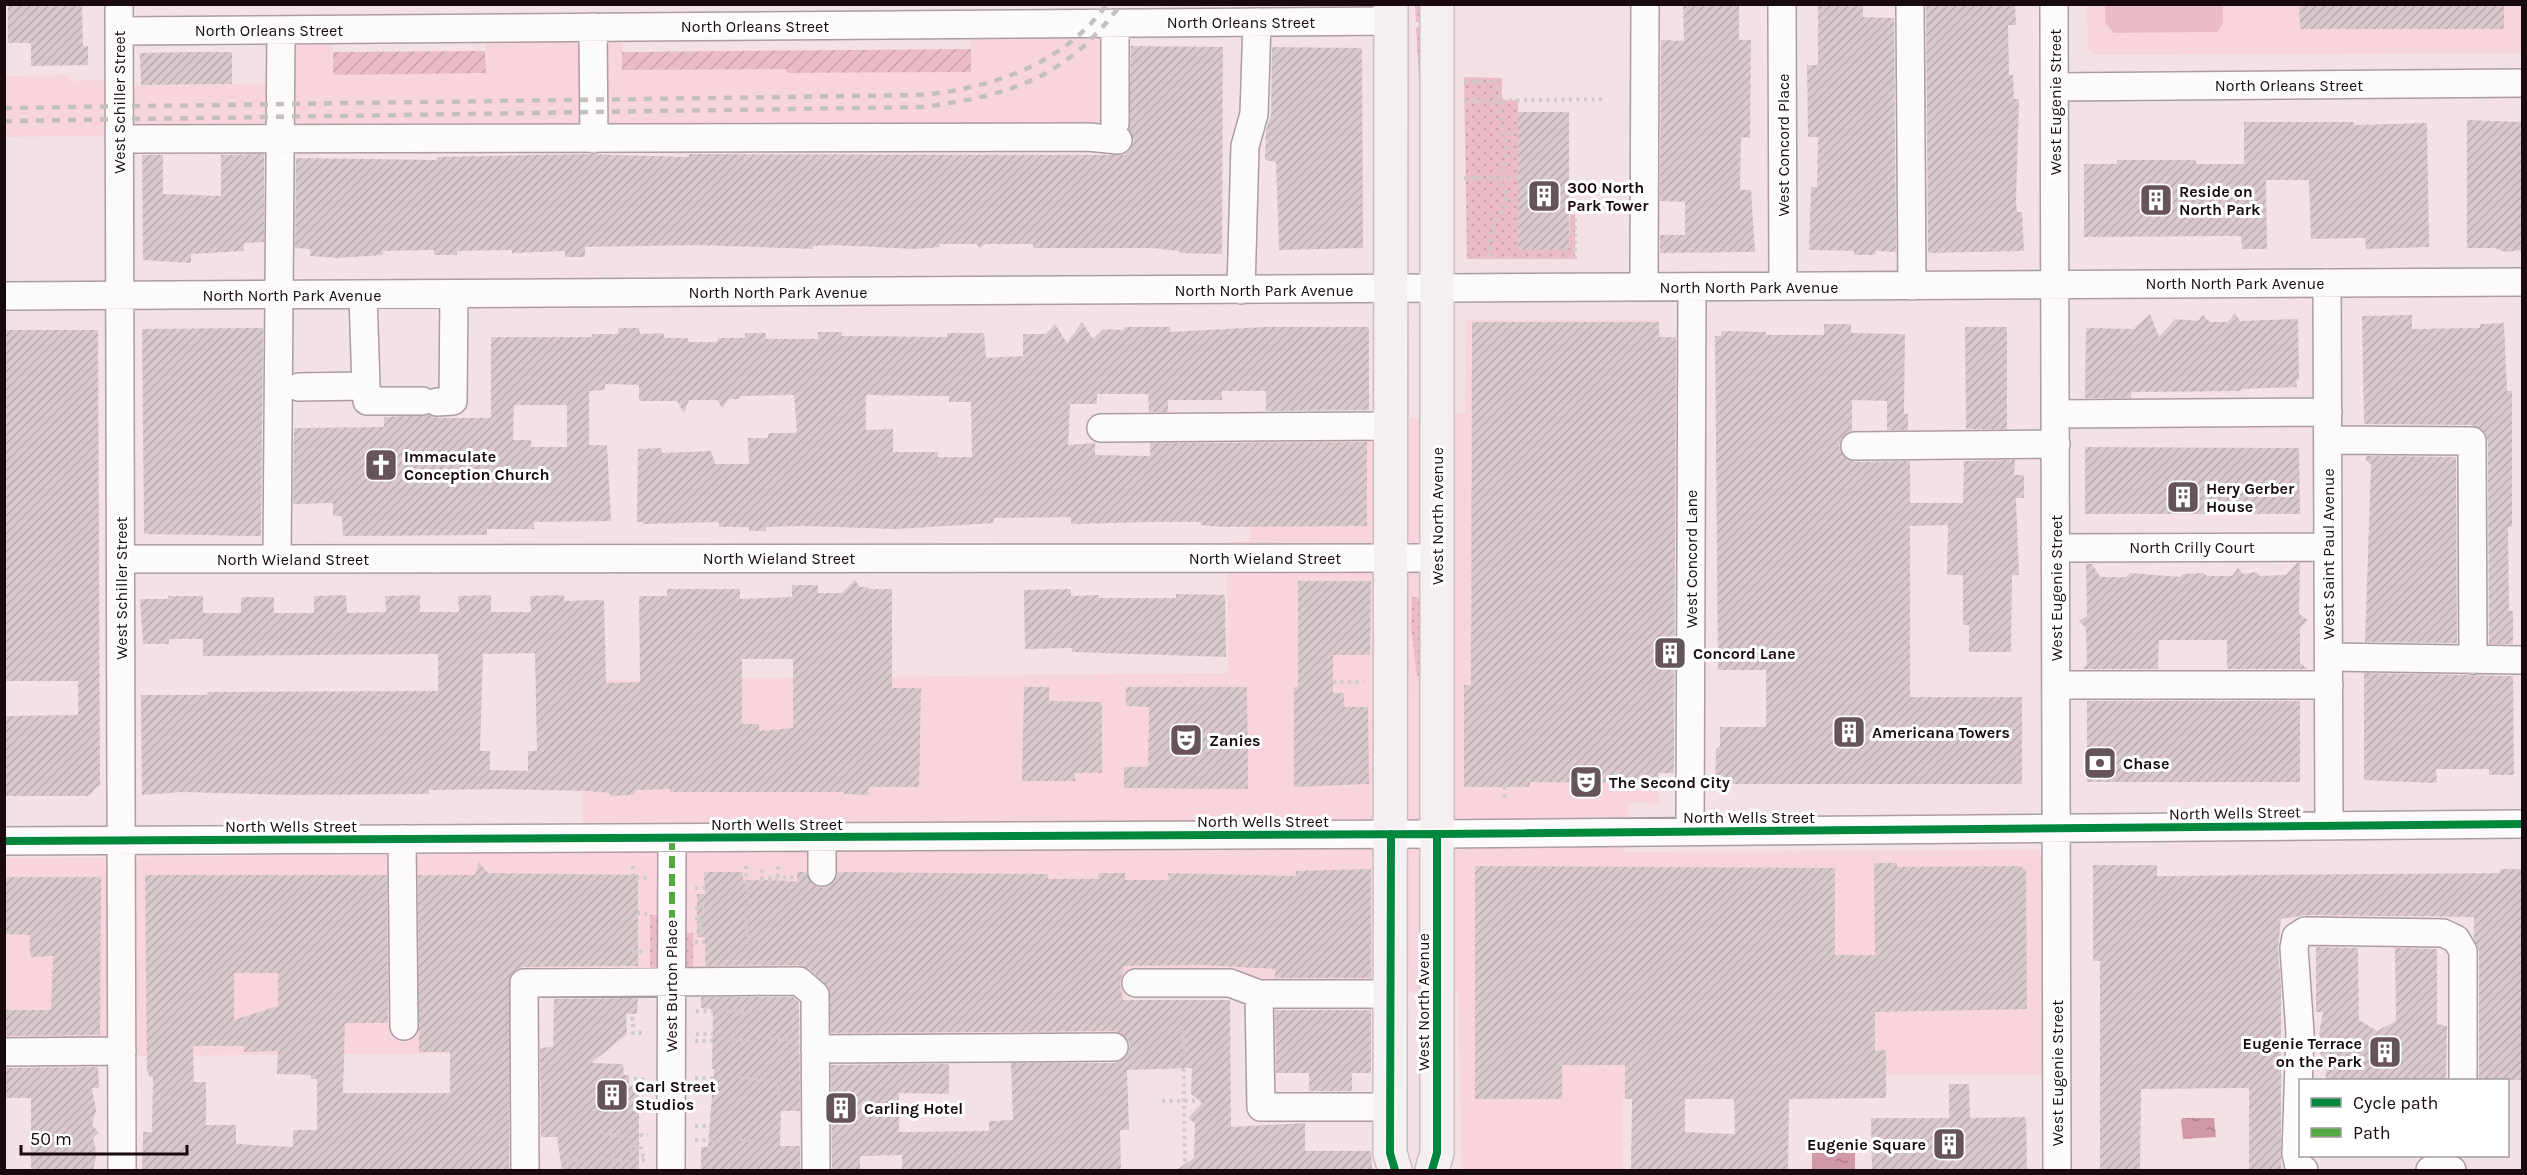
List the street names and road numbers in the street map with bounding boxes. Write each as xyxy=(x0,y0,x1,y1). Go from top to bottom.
street label: North Orleans Street xyxy=(1167,13,1315,32)
street label: North Orleans Street xyxy=(681,17,829,36)
street label: North Orleans Street xyxy=(195,21,343,40)
street label: West Eugenie Street xyxy=(2046,29,2065,175)
street label: West Schiller Street xyxy=(110,30,129,174)
street label: West Concord Place xyxy=(1774,73,1793,217)
street label: North Orleans Street xyxy=(2215,76,2363,95)
street label: North North Park Avenue xyxy=(2146,274,2324,293)
street label: North North Park Avenue xyxy=(1660,278,1838,297)
street label: North North Park Avenue xyxy=(1175,281,1353,300)
street label: North North Park Avenue xyxy=(689,283,867,302)
street label: North North Park Avenue xyxy=(203,286,381,305)
street label: West North Avenue xyxy=(1428,447,1447,585)
street label: West Saint Paul Avenue xyxy=(2319,468,2338,640)
street label: West Concord Lane xyxy=(1682,490,1701,628)
street label: West Eugenie Street xyxy=(2047,515,2066,661)
street label: West Schiller Street xyxy=(112,516,131,660)
street label: North Crilly Court xyxy=(2129,538,2255,557)
street label: North Wieland Street xyxy=(703,549,855,568)
street label: North Wieland Street xyxy=(1189,549,1341,568)
street label: North Wieland Street xyxy=(217,550,369,569)
street label: North Wells Street xyxy=(2169,802,2301,824)
street label: North Wells Street xyxy=(1683,808,1815,827)
street label: North Wells Street xyxy=(1197,812,1329,831)
street label: North Wells Street xyxy=(711,815,843,834)
street label: North Wells Street xyxy=(225,817,357,836)
street label: West Burton Place xyxy=(662,920,681,1052)
street label: West North Avenue xyxy=(1414,933,1433,1071)
street label: West Eugenie Street xyxy=(2048,1000,2067,1146)

